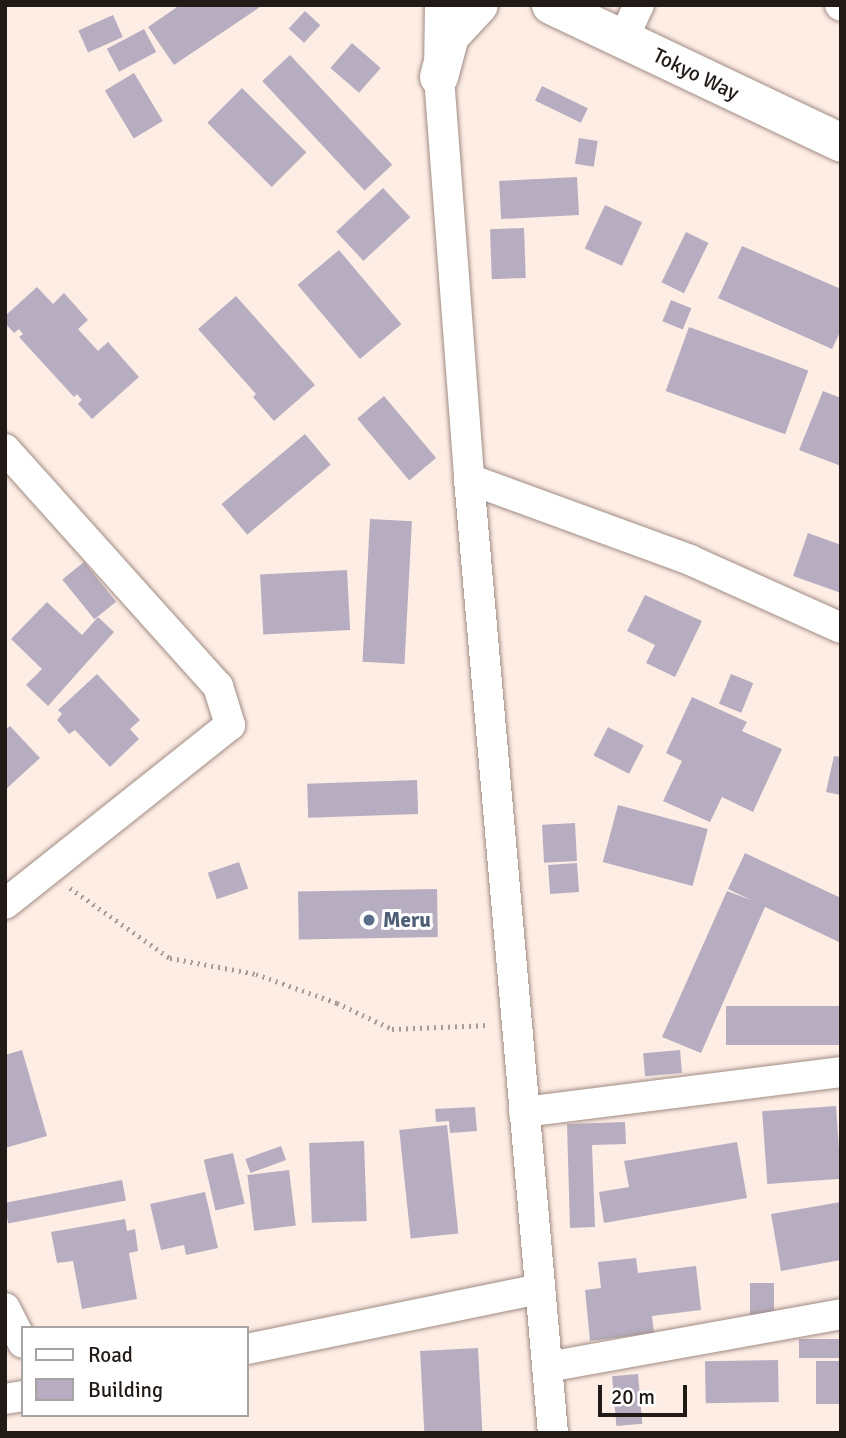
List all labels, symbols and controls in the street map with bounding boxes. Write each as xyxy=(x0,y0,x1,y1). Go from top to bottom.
street label: Tokyo Way xyxy=(649,42,743,106)
place label: Meru xyxy=(383,907,431,933)
marker: Meru xyxy=(361,912,377,928)
legend xyxy=(21,1326,248,1417)
text: Road xyxy=(88,1342,133,1368)
scale bar xyxy=(601,1372,690,1416)
text: Building xyxy=(88,1377,163,1403)
text: 20 m xyxy=(611,1384,655,1410)

